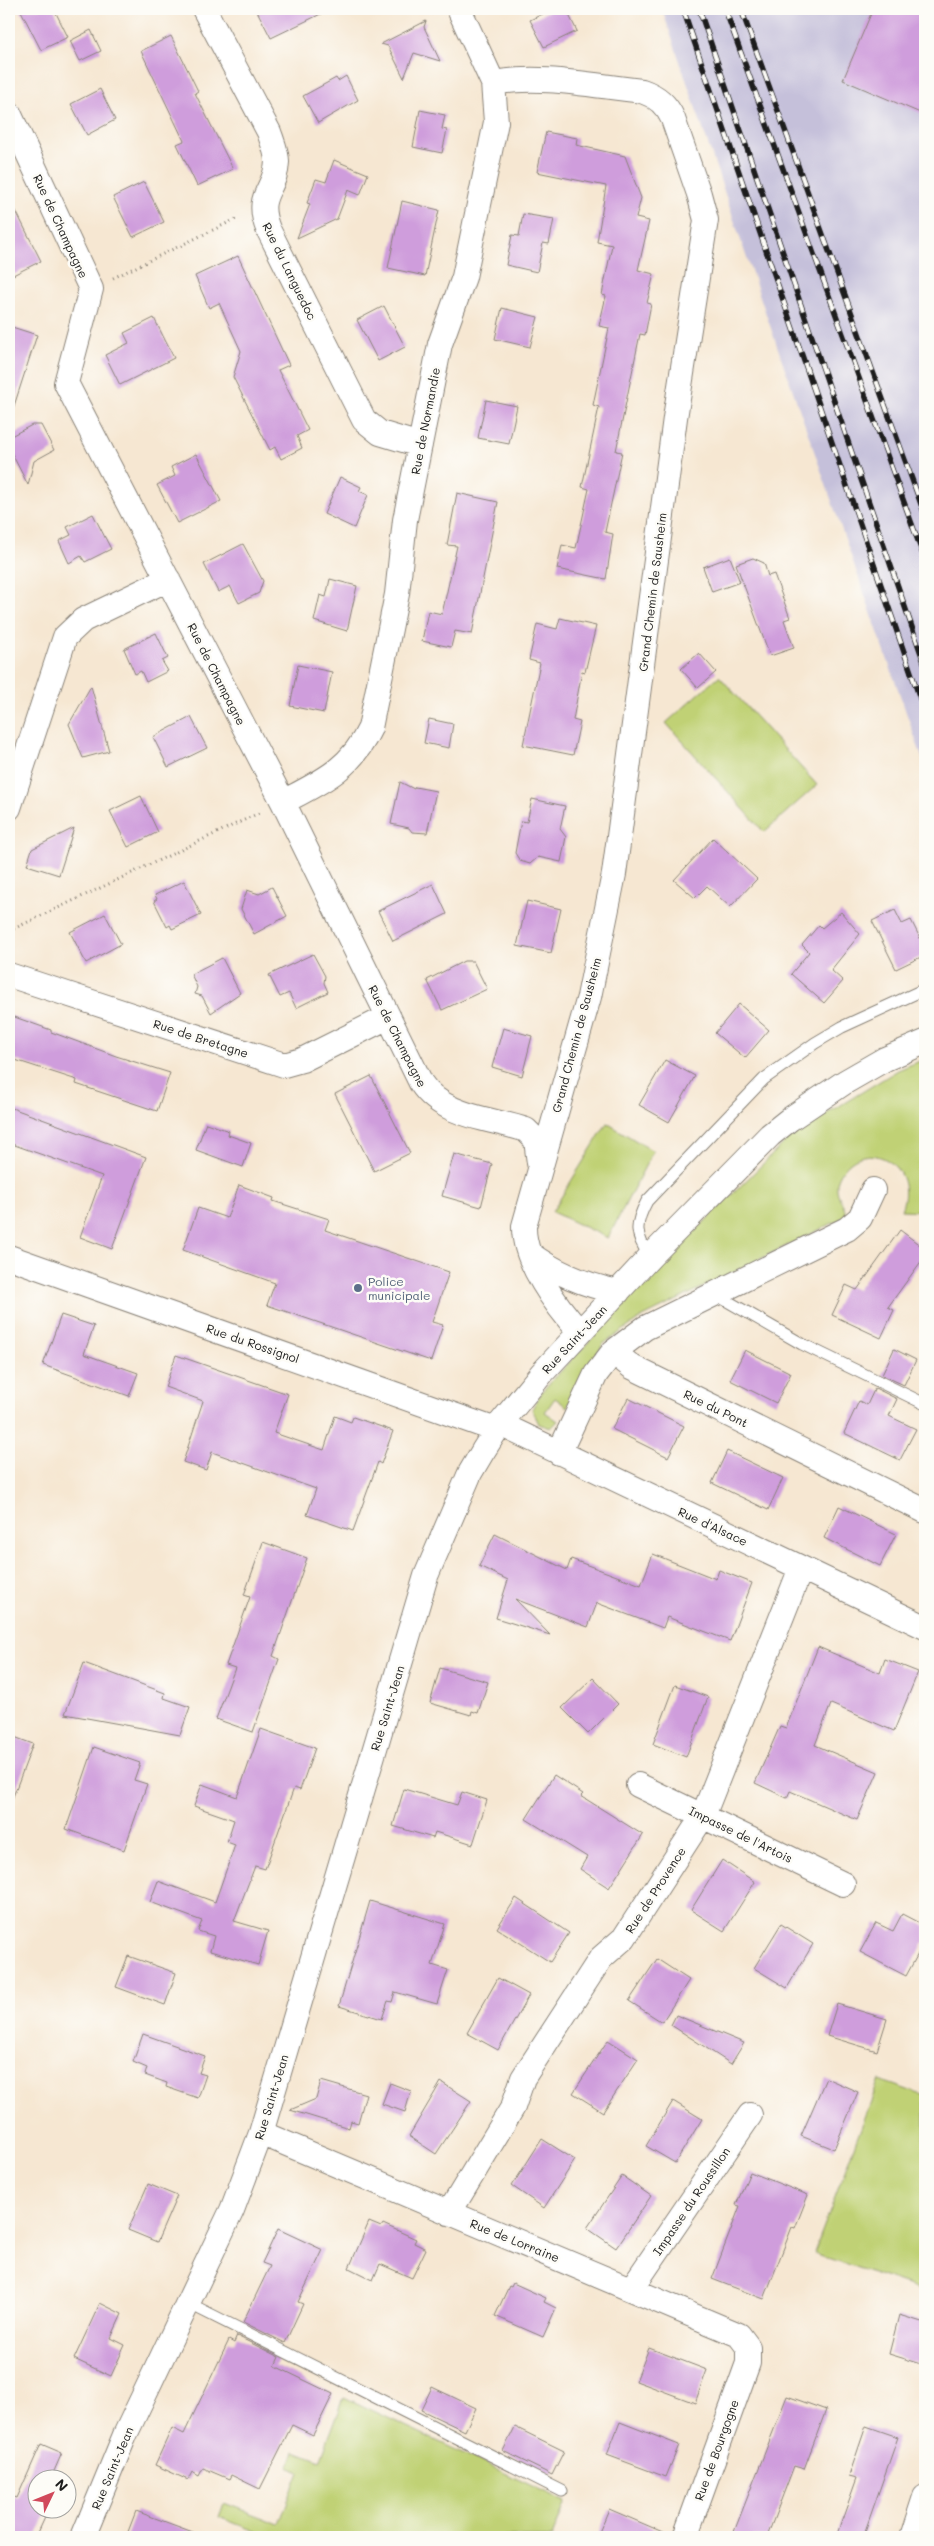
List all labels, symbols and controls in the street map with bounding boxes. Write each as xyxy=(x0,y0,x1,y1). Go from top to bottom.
street label: Rue de Champagne xyxy=(30,172,92,280)
street label: Rue du Languedoc xyxy=(259,220,321,322)
street label: Rue de Normandie xyxy=(407,366,443,476)
street label: Grand Chemin de Sausheim xyxy=(634,512,670,672)
street label: Rue de Champagne xyxy=(184,620,250,728)
street label: Grand Chemin de Sausheim xyxy=(548,956,604,1114)
street label: Rue de Champagne xyxy=(365,982,431,1090)
street label: Rue de Bretagne xyxy=(151,1015,251,1061)
place label: Police municipale xyxy=(368,1273,431,1303)
marker: Police municipale xyxy=(352,1282,364,1294)
street label: Rue Saint-Jean xyxy=(538,1301,610,1377)
street label: Rue du Rossignol xyxy=(204,1320,302,1366)
street label: Rue du Pont xyxy=(681,1385,751,1431)
street label: Rue d'Alsace xyxy=(676,1503,750,1549)
street label: Rue Saint-Jean xyxy=(366,1663,408,1753)
street label: Impasse de l'Artois xyxy=(687,1802,796,1866)
street label: Rue de Provence xyxy=(621,1844,689,1936)
street label: Rue Saint-Jean xyxy=(250,2052,292,2142)
street label: Impasse du Roussillon xyxy=(649,2144,733,2258)
street label: Rue de Lorraine xyxy=(468,2215,562,2265)
street label: Rue de Bourgogne xyxy=(690,2397,742,2503)
street label: Rue Saint-Jean xyxy=(87,2424,137,2512)
north arrow xyxy=(28,2468,78,2518)
text: N xyxy=(51,2474,72,2495)

